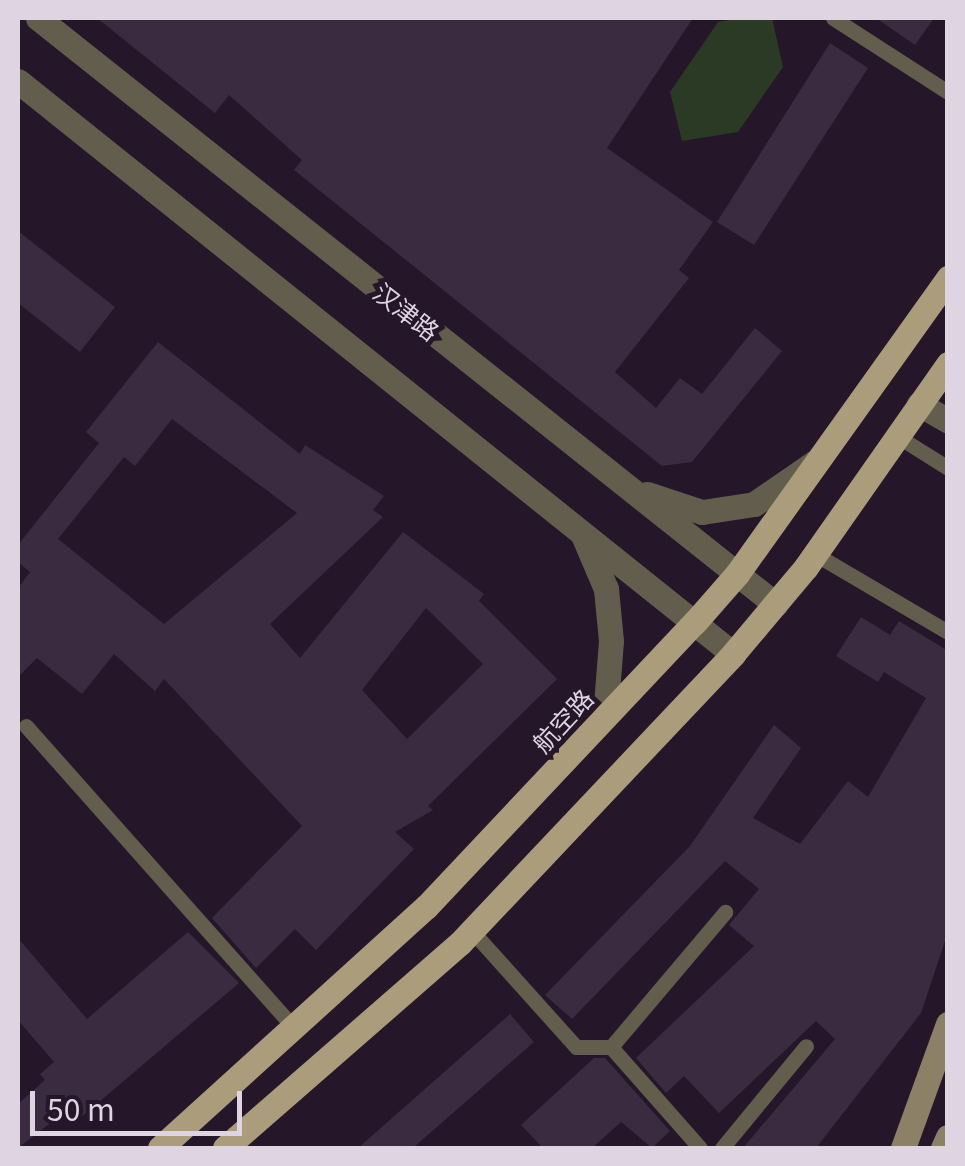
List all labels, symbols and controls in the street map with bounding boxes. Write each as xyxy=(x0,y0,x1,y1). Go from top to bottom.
street label: 汉津路 xyxy=(368,276,446,346)
street label: 航空路 xyxy=(525,682,599,758)
scale bar xyxy=(35,1071,248,1133)
text: 50 m xyxy=(47,1086,115,1130)

